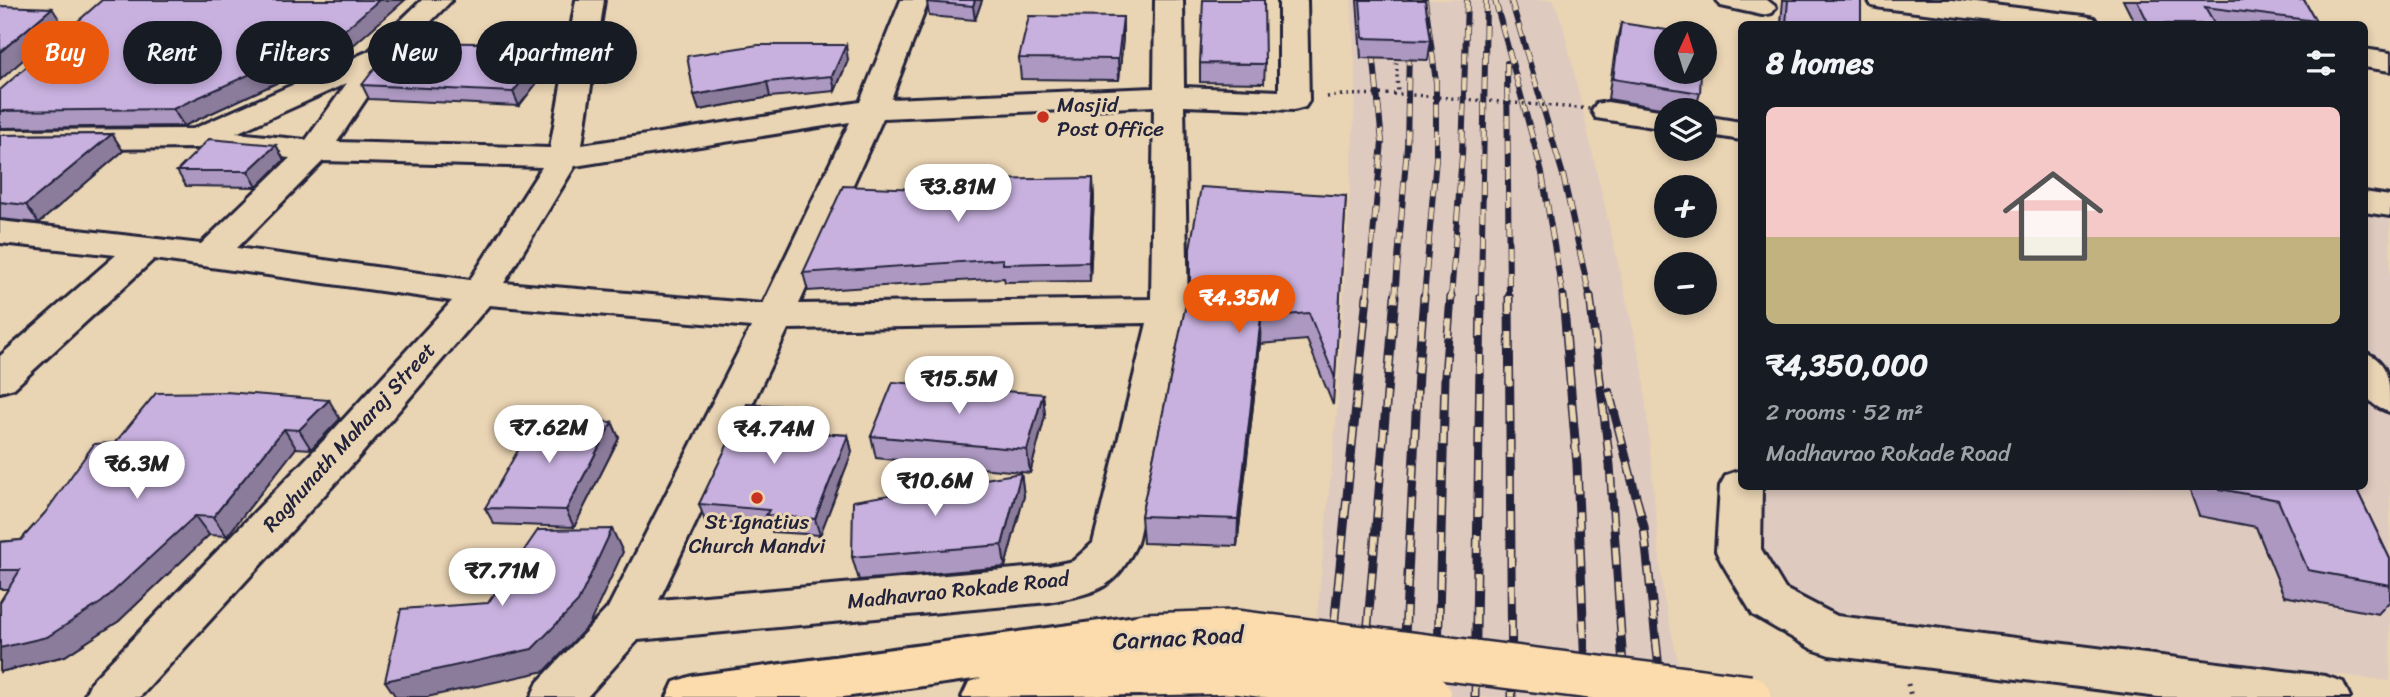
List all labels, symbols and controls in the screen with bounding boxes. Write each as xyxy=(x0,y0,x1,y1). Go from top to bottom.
chip: Buy xyxy=(21,21,109,84)
chip: Rent xyxy=(123,21,222,84)
chip: Filters xyxy=(236,21,354,84)
chip: New xyxy=(368,21,462,84)
chip: Apartment xyxy=(476,21,637,84)
north arrow xyxy=(1654,21,1717,84)
map controls xyxy=(1654,21,1717,315)
text: 8 homes xyxy=(1766,36,1874,90)
icon: filters xyxy=(2302,44,2340,82)
place label: Masjid Post Office xyxy=(1057,86,1164,148)
button: layers xyxy=(1654,98,1717,161)
marker: Masjid Post Office xyxy=(1035,109,1051,125)
icon: home xyxy=(1990,153,2116,279)
pin: ₹3.81M xyxy=(901,164,1015,224)
text: ₹3.81M xyxy=(921,166,995,207)
button: + xyxy=(1654,175,1717,238)
button: − xyxy=(1654,252,1717,315)
pin: ₹4.35M xyxy=(1182,276,1296,335)
text: ₹4.35M xyxy=(1199,277,1279,318)
street label: Raghunath Maharaj Street xyxy=(253,333,445,541)
text: ₹4,350,000 xyxy=(1766,338,1928,392)
pin: ₹15.5M xyxy=(902,356,1016,416)
text: ₹15.5M xyxy=(921,358,997,399)
text: 2 rooms · 52 m² xyxy=(1766,392,1923,433)
pin: ₹7.62M xyxy=(492,406,606,465)
pin: ₹4.74M xyxy=(717,406,831,466)
text: ₹7.62M xyxy=(510,407,588,448)
text: ₹4.74M xyxy=(734,408,814,449)
text: Madhavrao Rokade Road xyxy=(1766,433,2010,474)
pin: ₹6.3M xyxy=(88,442,186,501)
text: ₹6.3M xyxy=(105,443,169,484)
pin: ₹10.6M xyxy=(878,458,992,518)
text: ₹10.6M xyxy=(897,460,973,501)
marker: St Ignatius Church Mandvi xyxy=(749,490,765,506)
place label: St Ignatius Church Mandvi xyxy=(689,503,826,565)
pin: ₹7.71M xyxy=(445,548,559,608)
text: ₹7.71M xyxy=(465,550,539,591)
street label: Madhavrao Rokade Road xyxy=(845,559,1073,621)
street label: Carnac Road xyxy=(1111,613,1247,662)

